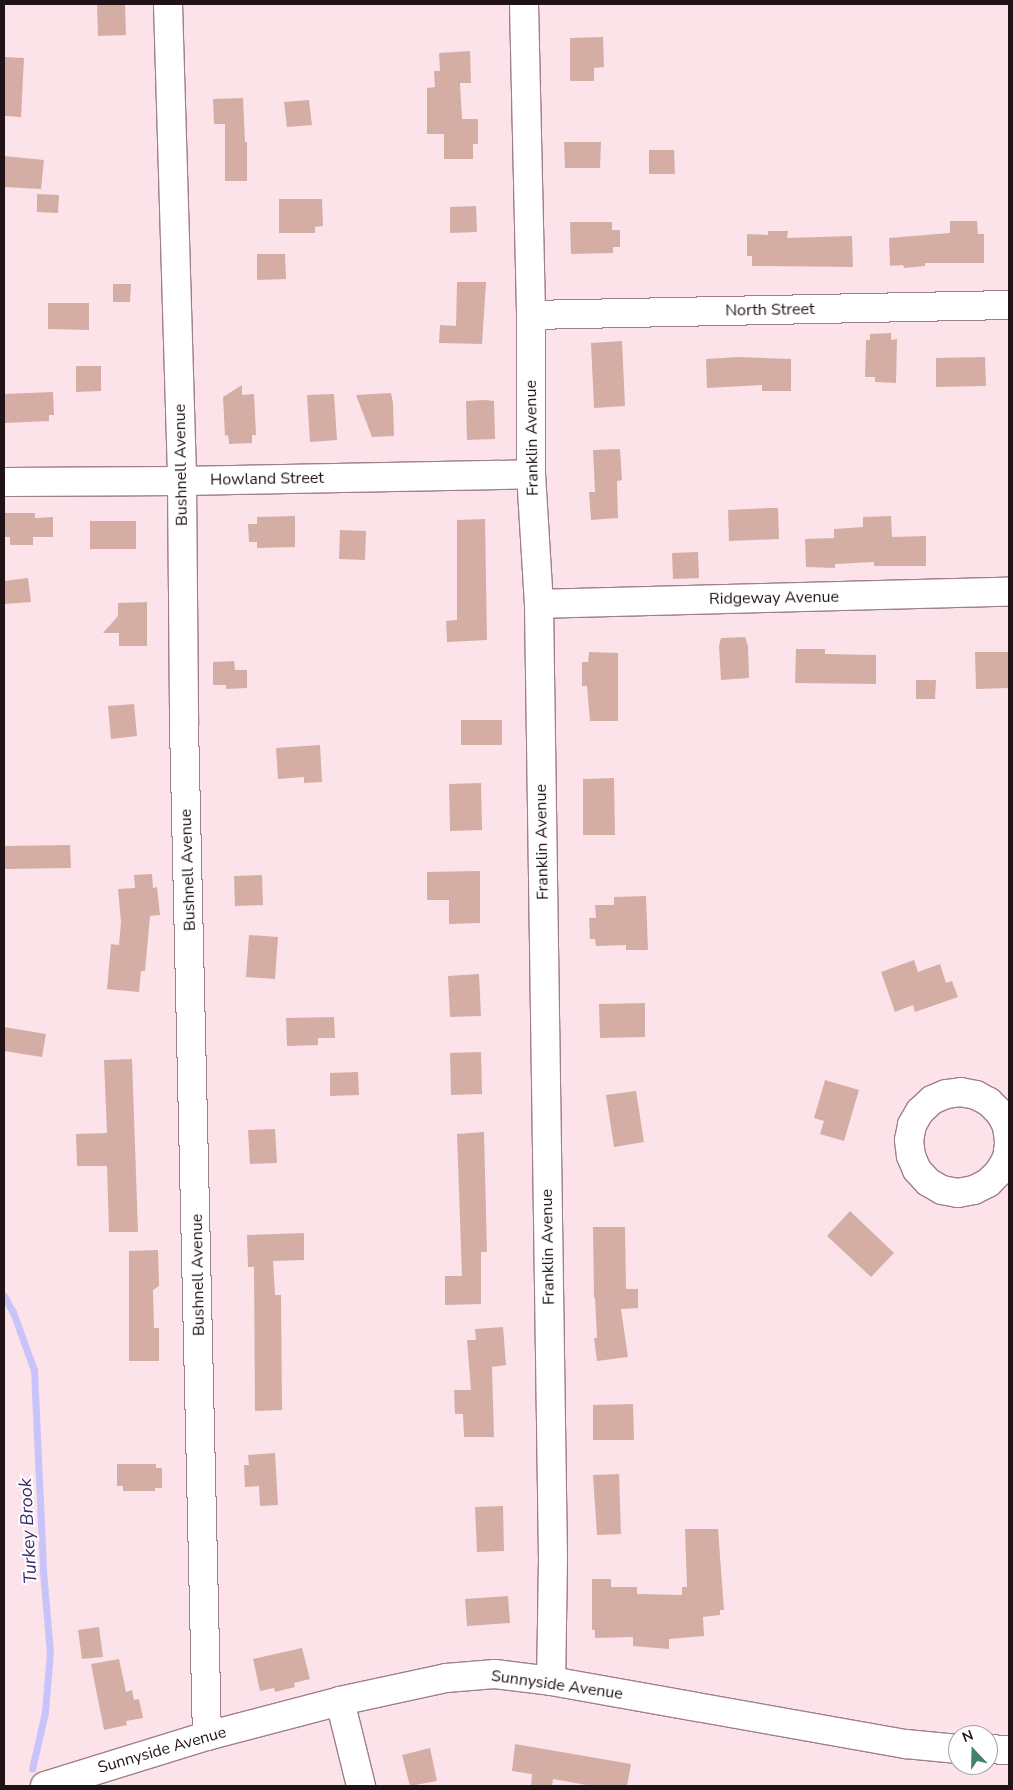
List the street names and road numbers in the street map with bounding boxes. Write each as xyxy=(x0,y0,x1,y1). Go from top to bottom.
street label: North Street xyxy=(725,300,815,320)
street label: Franklin Avenue xyxy=(521,380,543,496)
street label: Bushnell Avenue xyxy=(170,404,192,526)
street label: Howland Street xyxy=(210,468,324,490)
street label: Ridgeway Avenue xyxy=(709,587,839,609)
street label: Franklin Avenue xyxy=(531,784,553,900)
street label: Bushnell Avenue xyxy=(176,809,200,931)
street label: Franklin Avenue xyxy=(537,1189,559,1305)
street label: Bushnell Avenue xyxy=(187,1214,209,1336)
street label: Sunnyside Avenue xyxy=(490,1666,624,1704)
street label: Sunnyside Avenue xyxy=(96,1722,228,1778)

